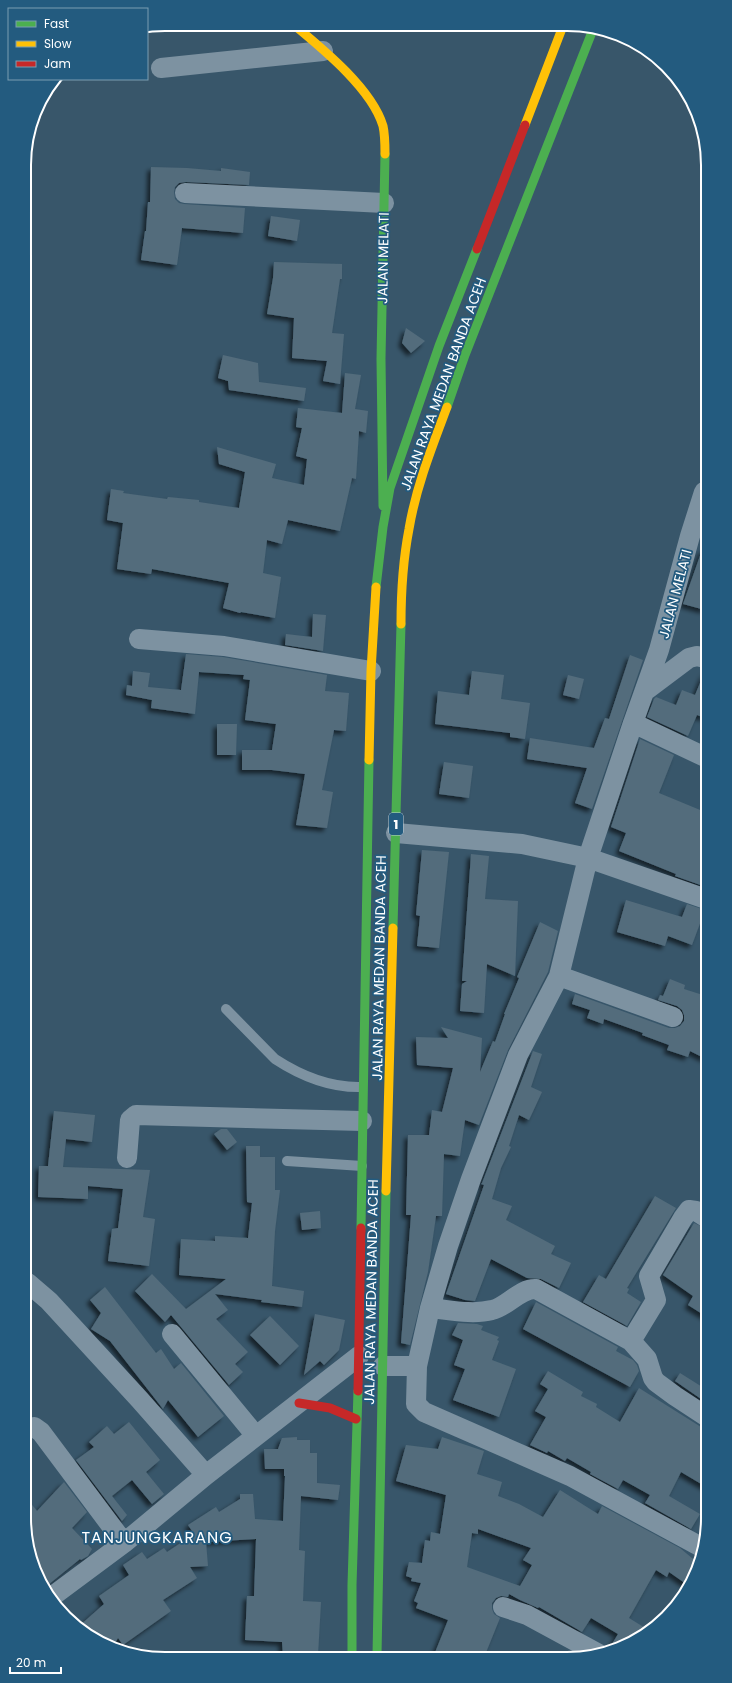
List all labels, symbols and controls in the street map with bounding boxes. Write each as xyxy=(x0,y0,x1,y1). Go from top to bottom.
legend xyxy=(8,8,148,80)
text: Fast xyxy=(44,15,69,32)
text: Slow xyxy=(44,35,72,52)
text: Jam xyxy=(44,55,71,72)
street label: JALAN MELATI xyxy=(372,212,394,304)
street label: JALAN RAYA MEDAN BANDA ACEH xyxy=(395,275,491,493)
street label: JALAN MELATI xyxy=(653,547,697,641)
road number: 1 xyxy=(389,813,403,835)
street label: JALAN RAYA MEDAN BANDA ACEH xyxy=(367,855,391,1081)
street label: JALAN RAYA MEDAN BANDA ACEH xyxy=(359,1179,383,1405)
district label: TANJUNGKARANG xyxy=(81,1526,233,1549)
scale bar xyxy=(10,1649,61,1675)
text: 20 m xyxy=(16,1654,46,1671)

